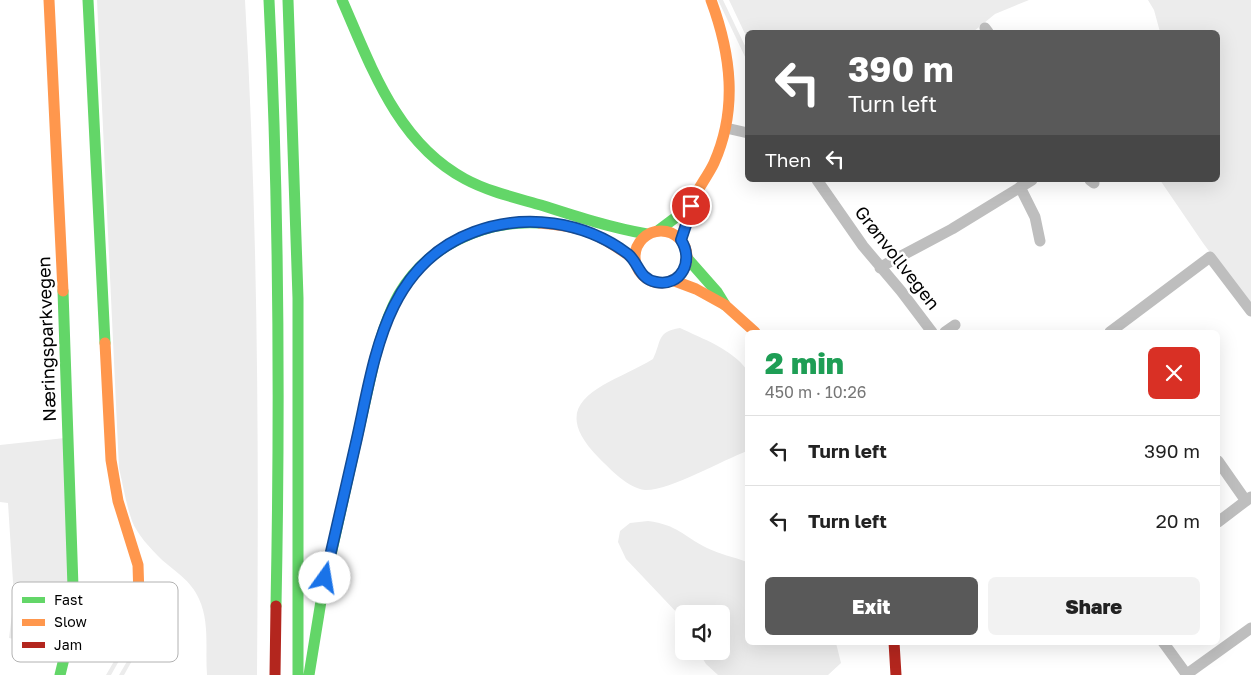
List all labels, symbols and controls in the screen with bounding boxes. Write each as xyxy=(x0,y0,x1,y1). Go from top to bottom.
text: 390 m xyxy=(848,48,954,90)
icon: left xyxy=(765,50,830,115)
text: Turn left xyxy=(848,90,937,117)
icon: left xyxy=(821,145,849,173)
text: Then xyxy=(765,148,811,171)
pin xyxy=(670,185,712,227)
icon: arrive xyxy=(677,192,705,220)
street label: Grønvollvegen xyxy=(850,201,945,314)
street label: Næringsparkvegen xyxy=(32,256,60,422)
text: 2 min xyxy=(765,345,844,381)
button: close xyxy=(1148,347,1200,399)
text: 450 m · 10:26 xyxy=(765,382,866,402)
icon: left xyxy=(765,437,793,465)
text: Turn left xyxy=(808,439,887,462)
text: 390 m xyxy=(1144,439,1200,462)
icon: left xyxy=(765,507,793,535)
text: Turn left xyxy=(808,509,887,532)
text: 20 m xyxy=(1156,509,1200,532)
position arrow xyxy=(298,551,350,603)
button: Exit xyxy=(765,577,978,635)
button: Share xyxy=(988,577,1200,635)
legend xyxy=(12,582,178,662)
text: Fast xyxy=(54,591,83,608)
map controls xyxy=(675,605,730,660)
button: sound xyxy=(675,605,730,660)
text: Slow xyxy=(54,613,87,630)
text: Jam xyxy=(54,636,82,653)

